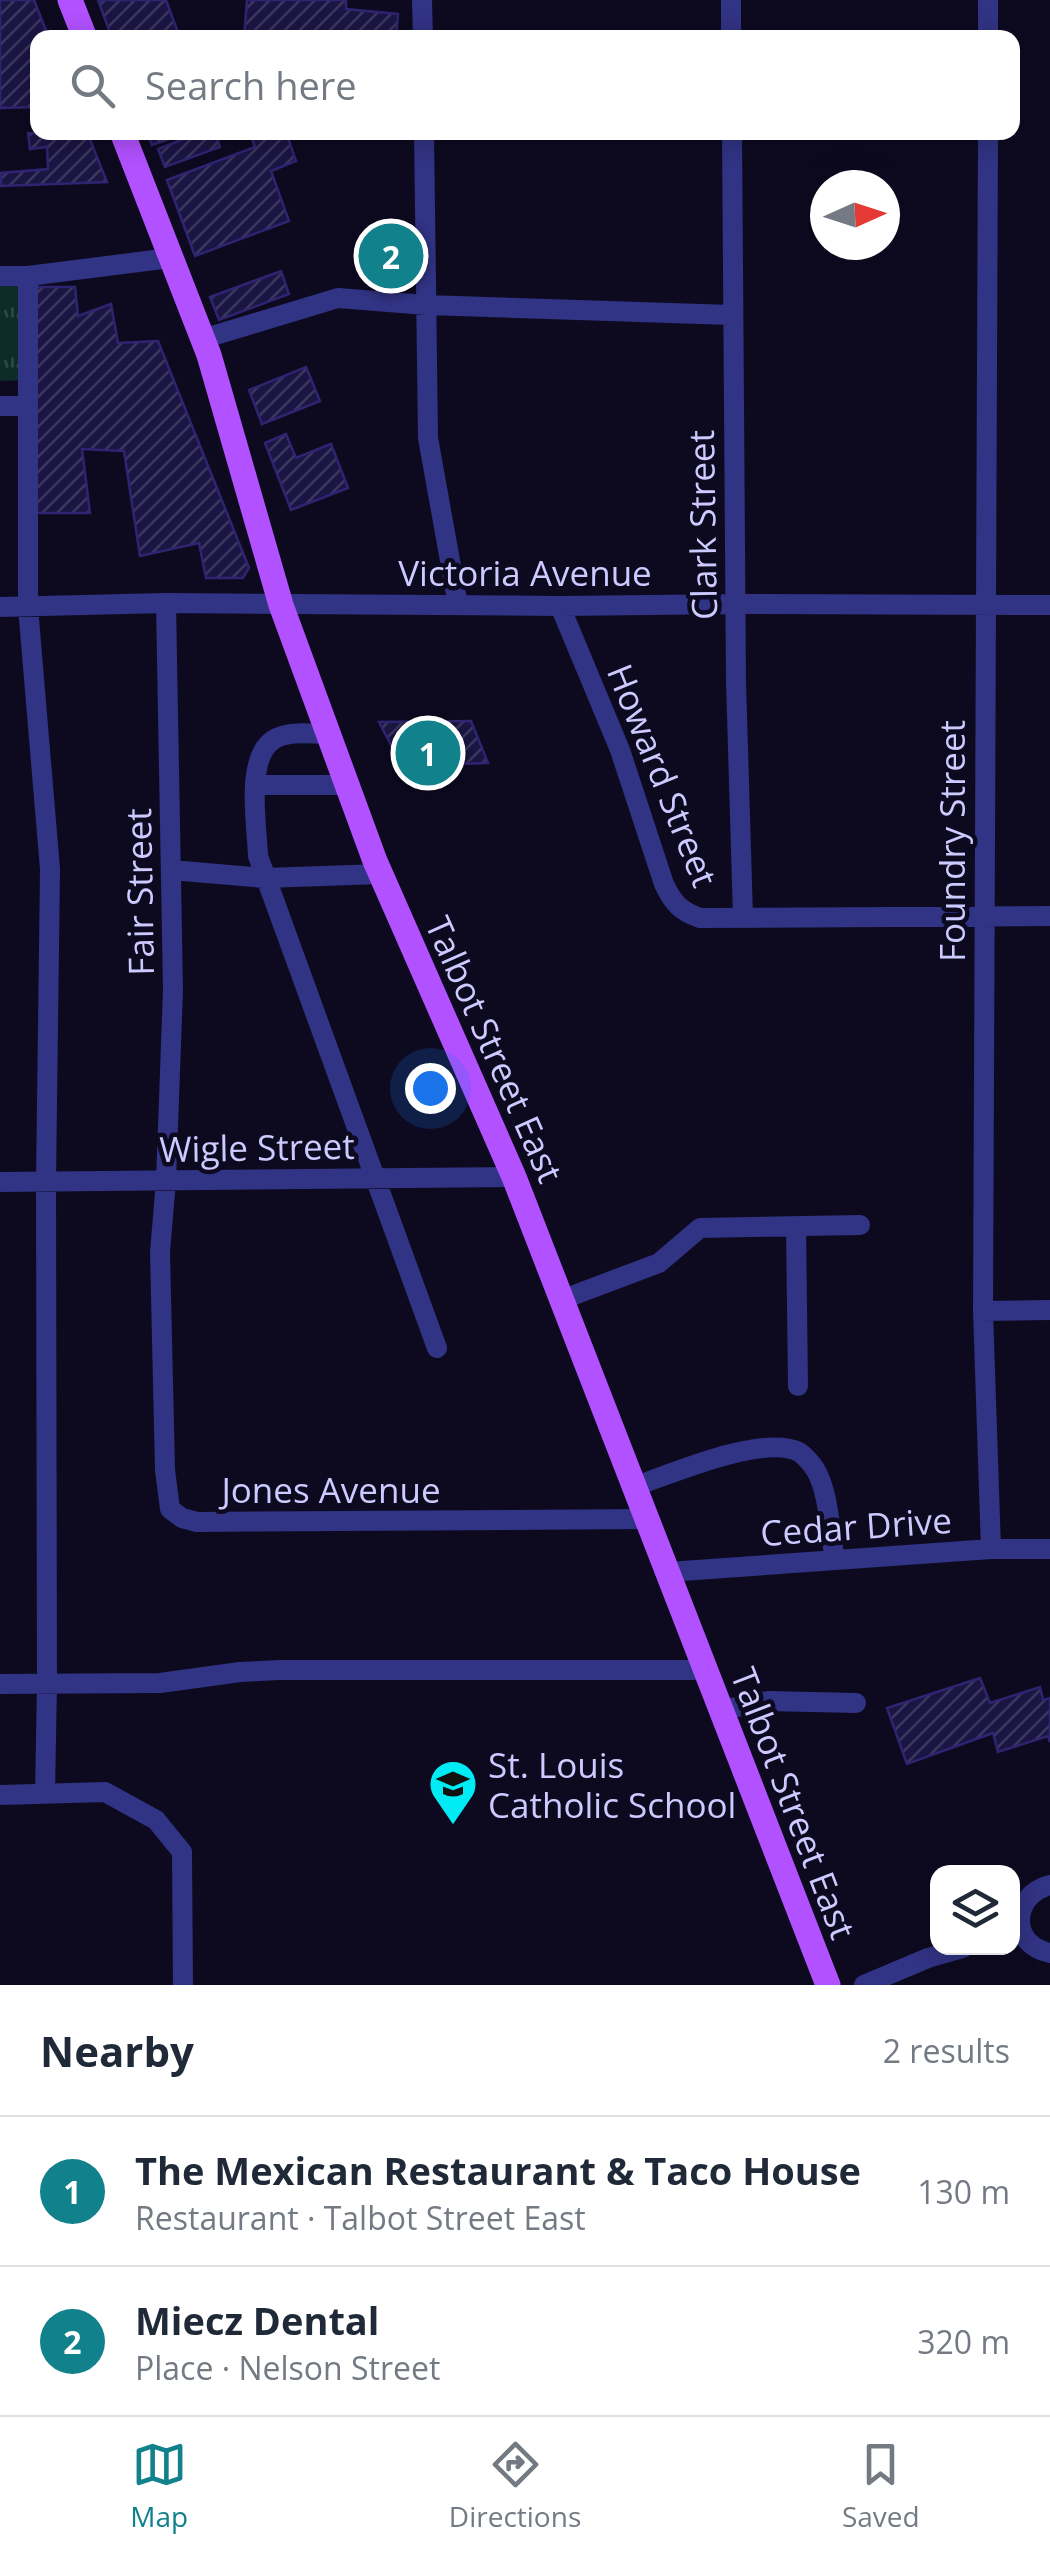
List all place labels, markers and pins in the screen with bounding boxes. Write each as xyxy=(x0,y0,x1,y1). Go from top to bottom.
pin: 2 xyxy=(358,218,424,294)
pin: 1 xyxy=(396,716,460,790)
place label: St. Louis Catholic School xyxy=(488,1741,736,1828)
school or university icon: St. Louis Catholic School xyxy=(427,1758,479,1826)

